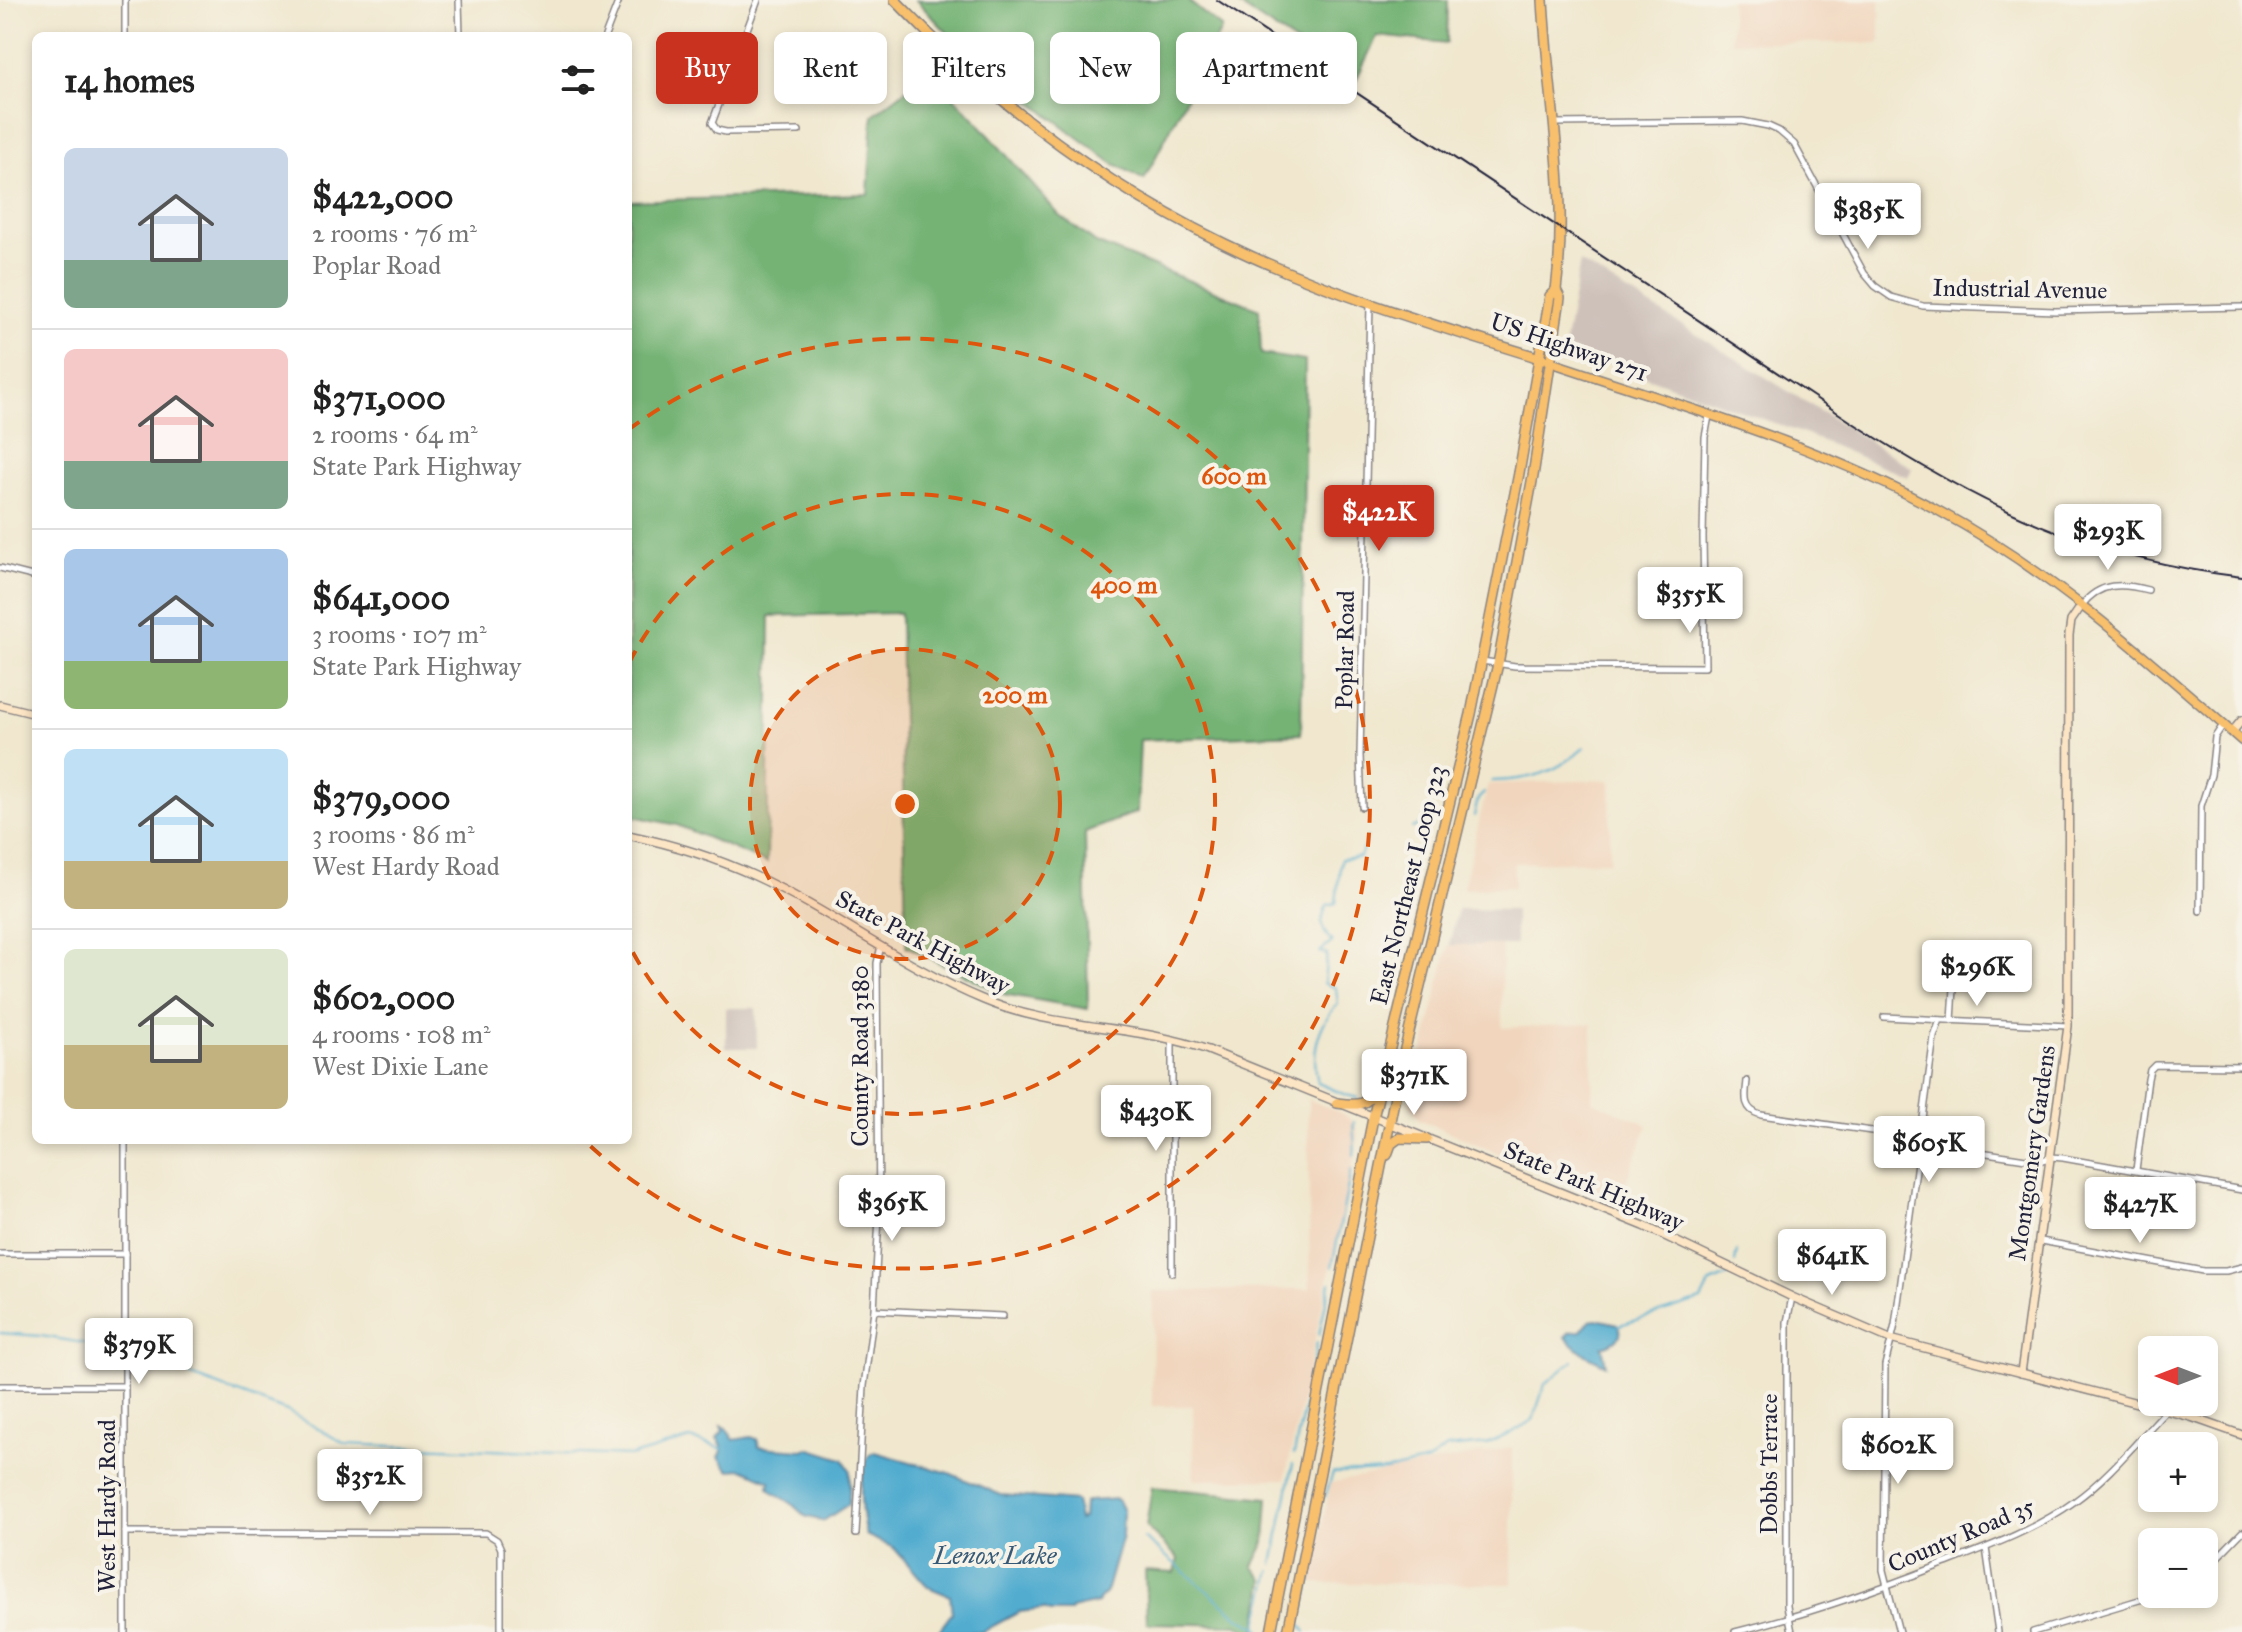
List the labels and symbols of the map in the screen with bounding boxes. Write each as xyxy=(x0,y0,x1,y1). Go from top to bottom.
pin: $385K xyxy=(1812,183,1924,251)
street label: Industrial Avenue xyxy=(1932,272,2108,306)
street label: US Highway 271 xyxy=(1486,306,1652,388)
text: 600 m xyxy=(1201,461,1268,491)
pin: $422K xyxy=(1323,485,1435,553)
pin: $293K xyxy=(2052,504,2164,572)
pin: $355K xyxy=(1634,567,1746,635)
text: 400 m xyxy=(1091,570,1158,600)
street label: Poplar Road xyxy=(1329,590,1361,710)
text: 200 m xyxy=(982,680,1048,710)
street label: East Northeast Loop 323 xyxy=(1364,762,1452,1008)
centre of rings xyxy=(891,790,919,818)
street label: State Park Highway xyxy=(831,883,1016,1001)
pin: $296K xyxy=(1921,940,2033,1008)
street label: County Road 3180 xyxy=(845,965,875,1147)
street label: Montgomery Gardens xyxy=(2002,1043,2062,1263)
pin: $371K xyxy=(1358,1049,1470,1117)
pin: $430K xyxy=(1100,1085,1212,1153)
pin: $605K xyxy=(1873,1116,1985,1184)
street label: State Park Highway xyxy=(1499,1134,1689,1238)
pin: $365K xyxy=(836,1175,948,1243)
pin: $427K xyxy=(2084,1177,2196,1245)
pin: $641K xyxy=(1776,1229,1888,1297)
pin: $379K xyxy=(83,1318,195,1386)
north arrow xyxy=(2138,1336,2218,1416)
street label: Dobbs Terrace xyxy=(1754,1393,1784,1535)
pin: $602K xyxy=(1842,1418,1954,1486)
street label: West Hardy Road xyxy=(92,1419,122,1593)
pin: $352K xyxy=(314,1449,426,1517)
street label: County Road 35 xyxy=(1883,1491,2039,1579)
water label: Lenox Lake xyxy=(933,1539,1058,1571)

